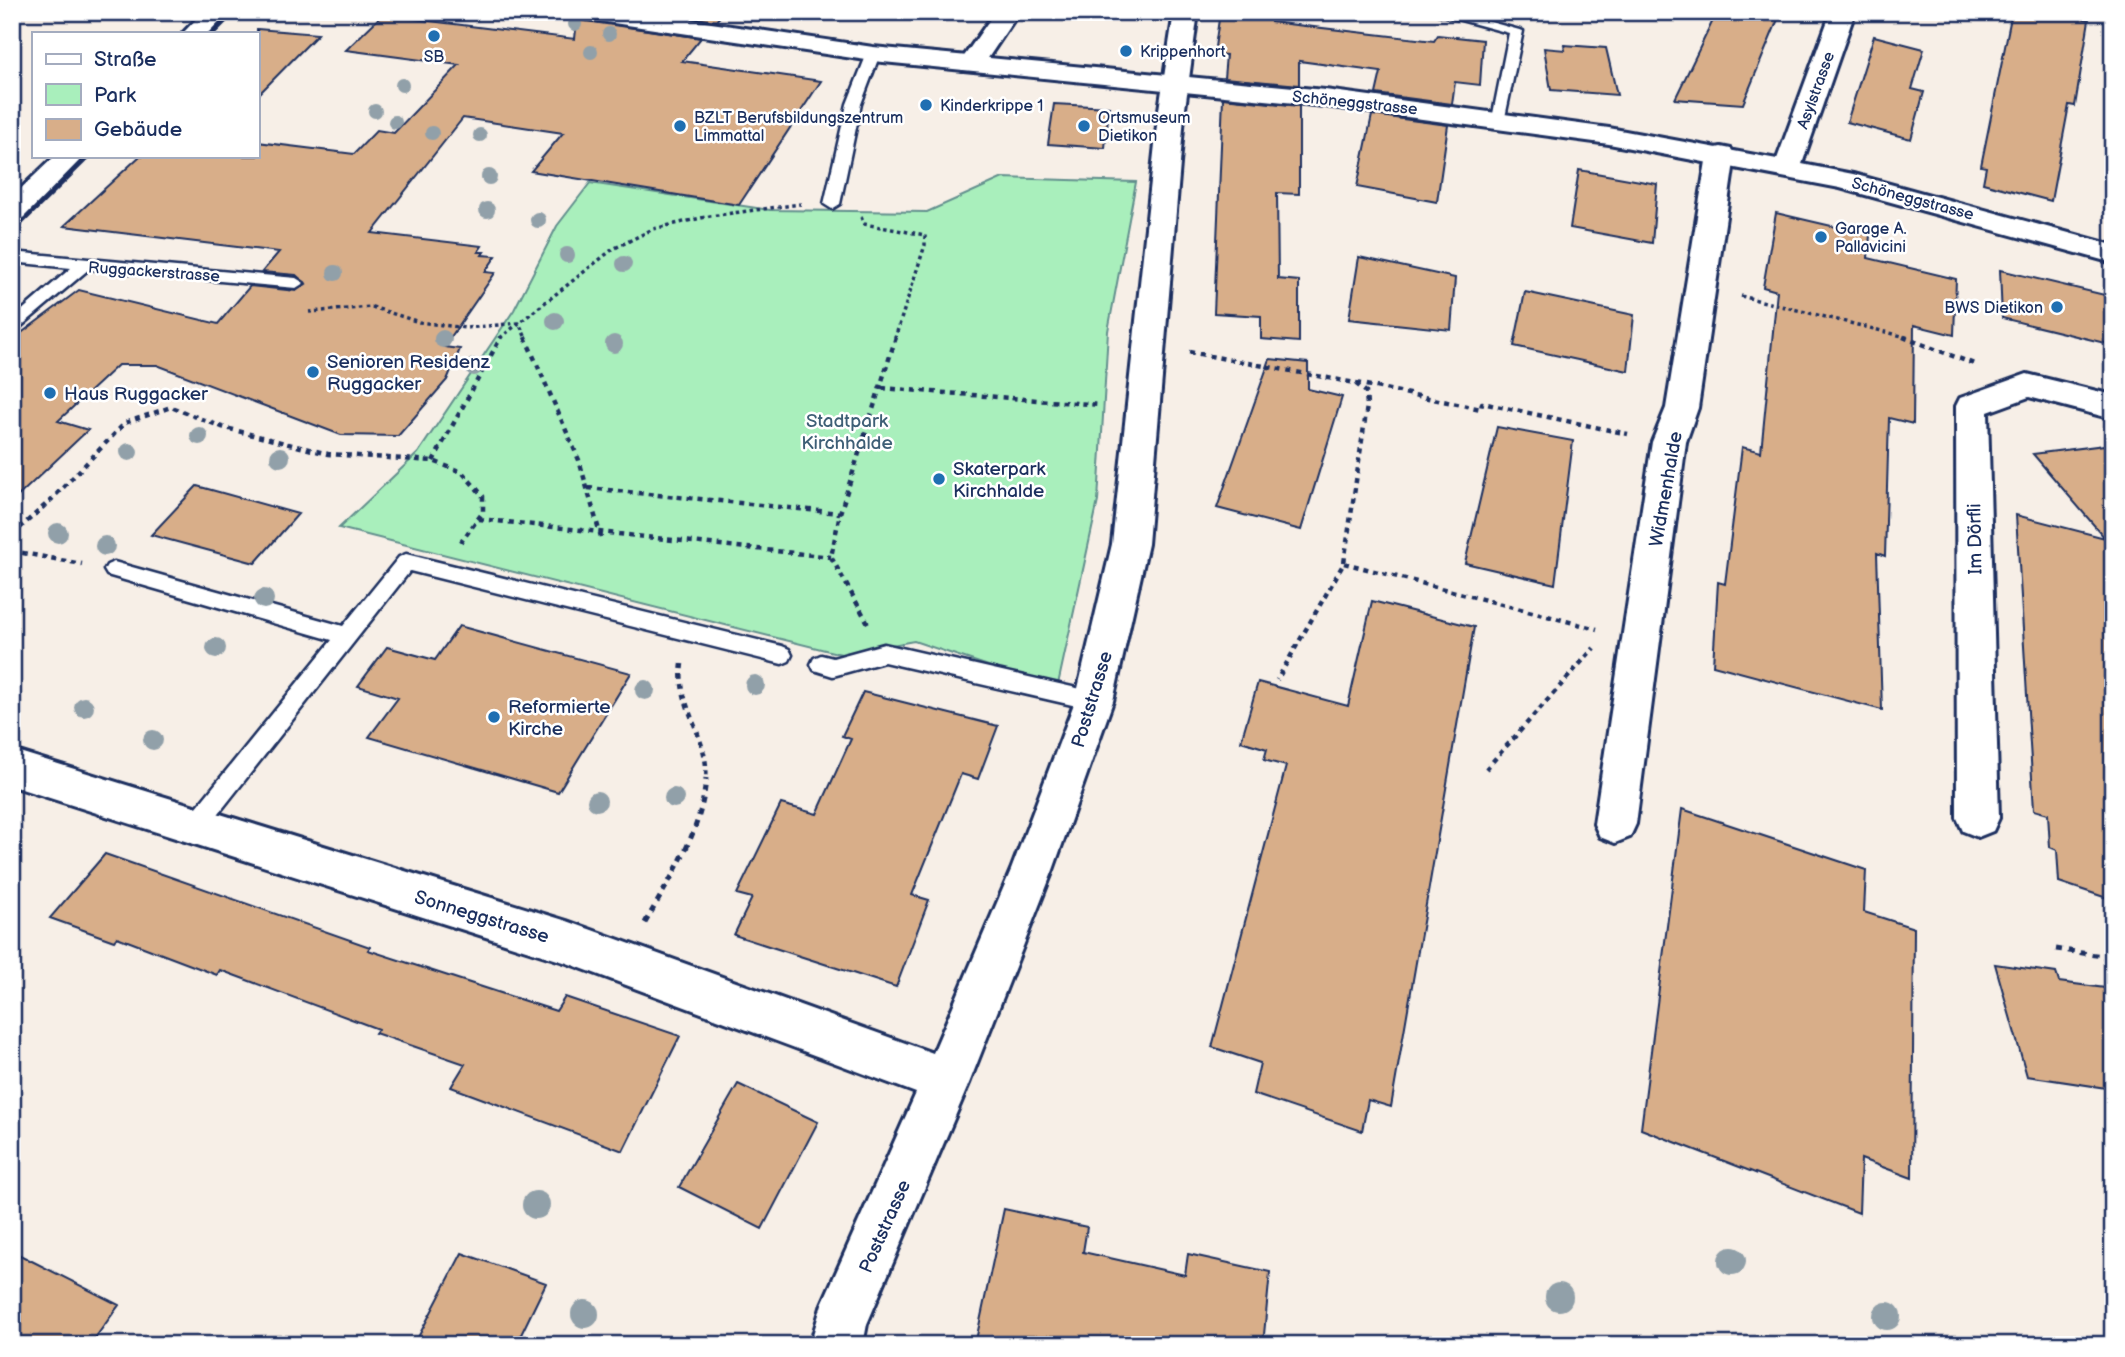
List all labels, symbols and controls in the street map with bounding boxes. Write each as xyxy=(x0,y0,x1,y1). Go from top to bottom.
marker: SB xyxy=(426,28,442,44)
legend xyxy=(32,32,259,158)
marker: Krippenhort xyxy=(1118,43,1134,59)
place label: Krippenhort xyxy=(1140,43,1226,62)
text: Straße xyxy=(94,47,156,72)
place label: SB xyxy=(424,48,444,67)
street label: Asylstrasse xyxy=(1794,49,1839,132)
text: Park xyxy=(94,83,137,108)
street label: Schöneggstrasse xyxy=(1291,87,1419,120)
marker: Kinderkrippe 1 xyxy=(918,97,934,113)
place label: Kinderkrippe 1 xyxy=(940,97,1043,116)
place label: BZLT Berufsbildungszentrum Limmattal xyxy=(694,109,903,146)
place label: Ortsmuseum Dietikon xyxy=(1098,109,1190,146)
text: Gebäude xyxy=(94,117,182,142)
marker: BZLT Berufsbildungszentrum Limmattal xyxy=(672,118,688,134)
marker: Ortsmuseum Dietikon xyxy=(1076,118,1092,134)
street label: Schöneggstrasse xyxy=(1849,174,1976,225)
place label: Garage A. Pallavicini xyxy=(1835,220,1907,257)
marker: Garage A. Pallavicini xyxy=(1813,229,1829,245)
street label: Ruggackerstrasse xyxy=(87,258,221,287)
place label: BWS Dietikon xyxy=(1944,299,2043,318)
marker: BWS Dietikon xyxy=(2049,299,2065,315)
place label: Senioren Residenz Ruggacker xyxy=(327,351,491,396)
marker: Senioren Residenz Ruggacker xyxy=(305,364,321,380)
place label: Haus Ruggacker xyxy=(64,383,209,406)
marker: Haus Ruggacker xyxy=(42,385,58,401)
park label: Stadtpark Kirchhalde xyxy=(801,410,893,455)
street label: Widmenhalde xyxy=(1645,430,1688,549)
place label: Skaterpark Kirchhalde xyxy=(953,458,1046,503)
marker: Skaterpark Kirchhalde xyxy=(931,471,947,487)
street label: Im Dörfli xyxy=(1963,503,1988,575)
street label: Poststrasse xyxy=(1067,648,1118,750)
place label: Reformierte Kirche xyxy=(508,696,611,741)
marker: Reformierte Kirche xyxy=(486,709,502,725)
street label: Sonneggstrasse xyxy=(411,886,552,949)
street label: Poststrasse xyxy=(855,1176,916,1277)

